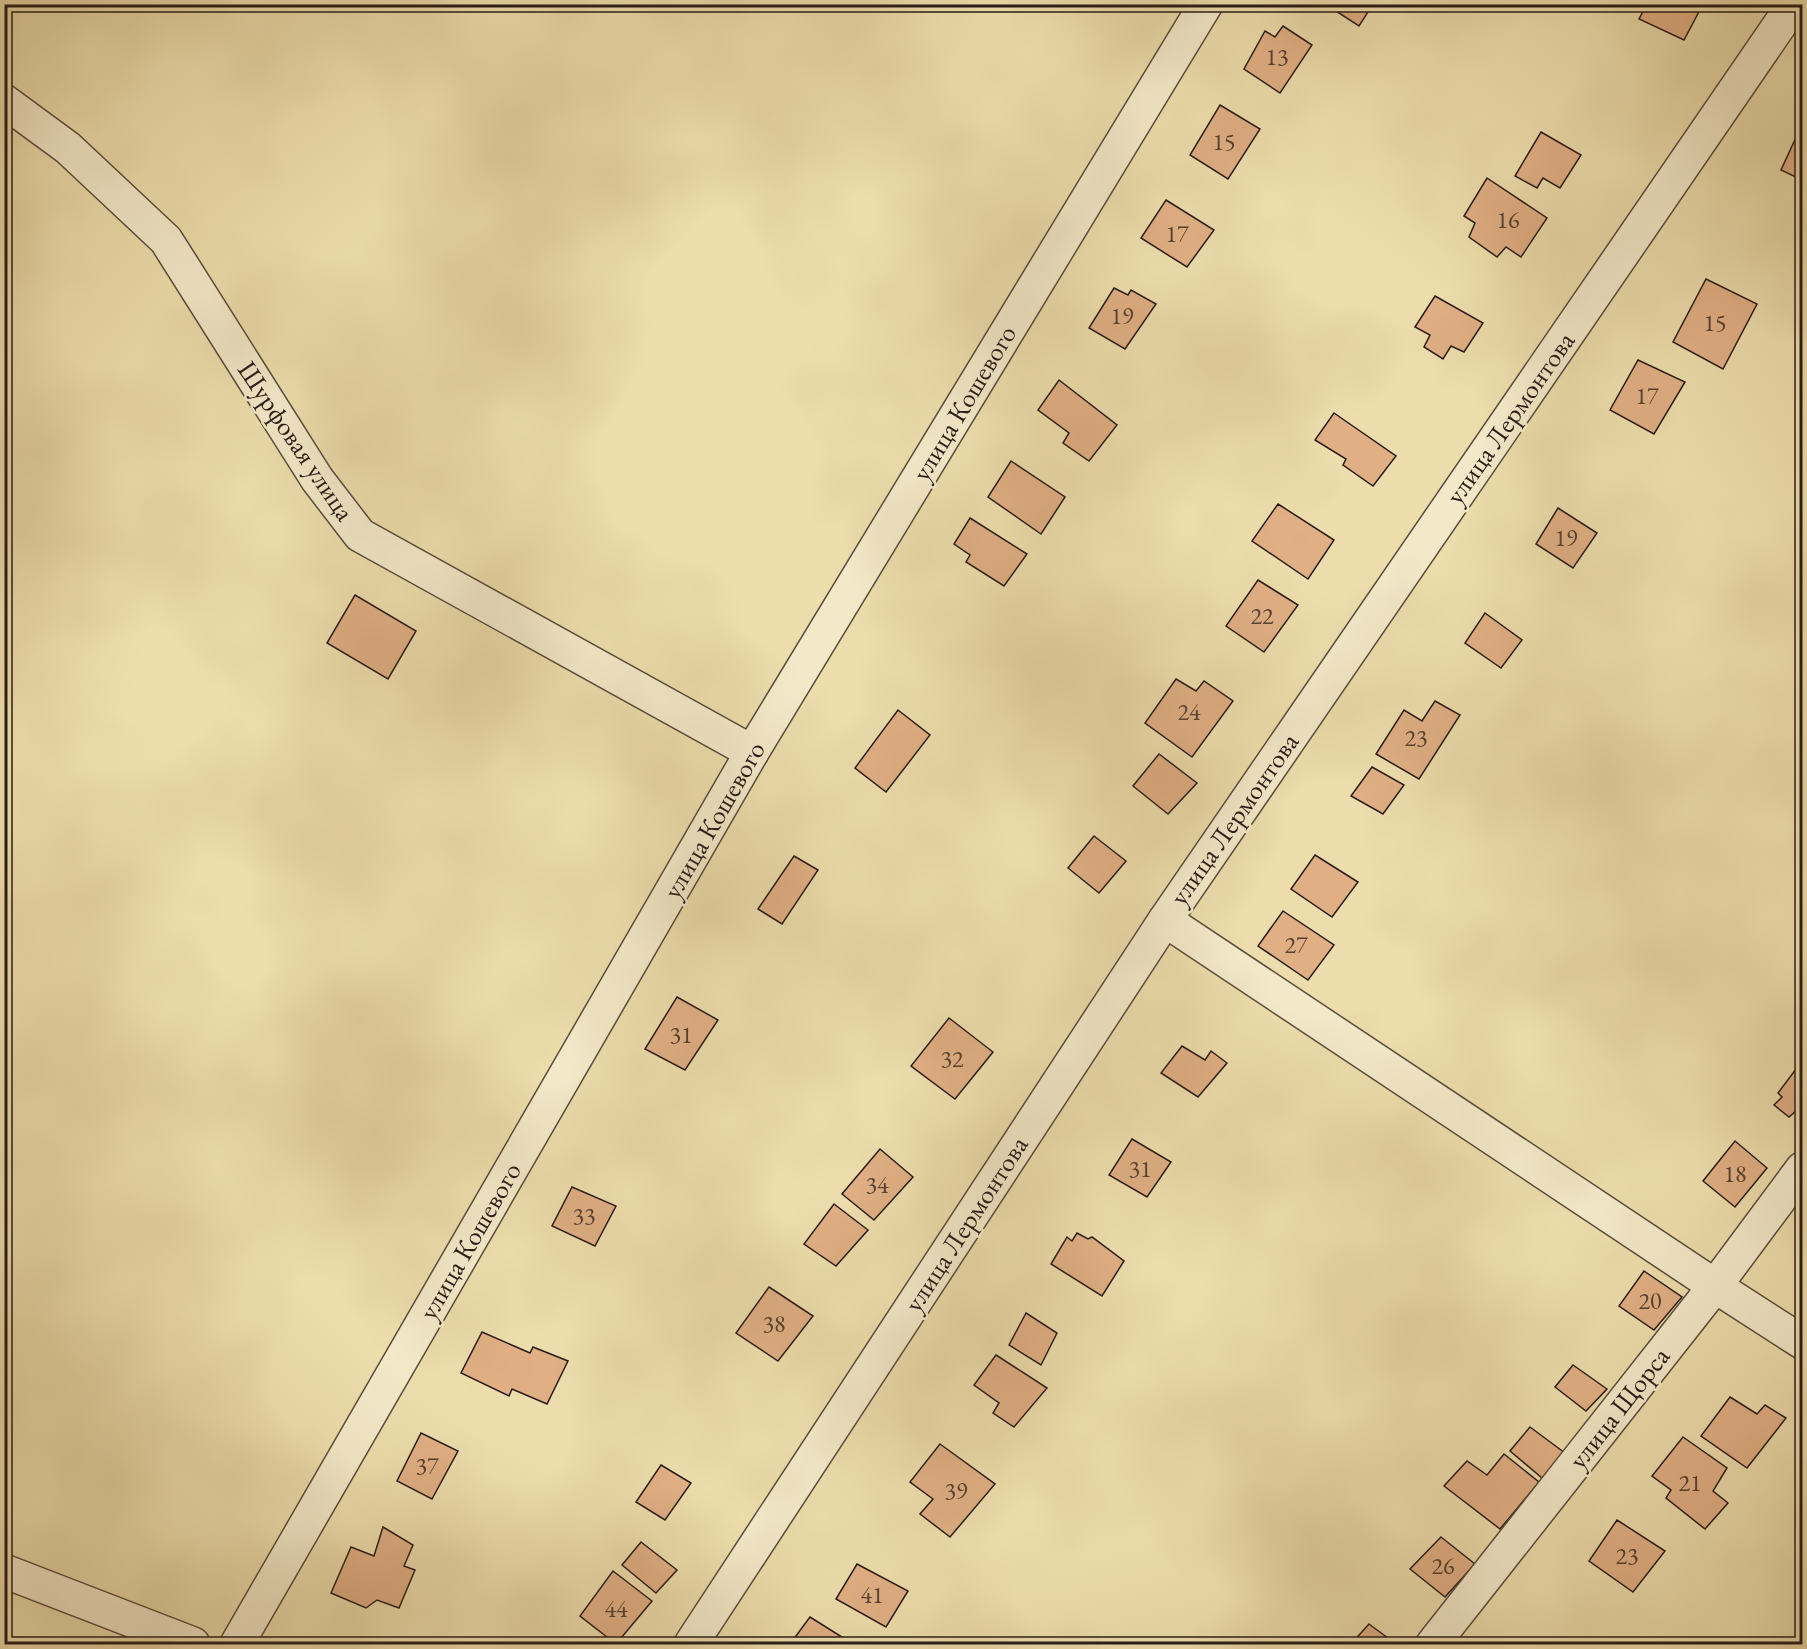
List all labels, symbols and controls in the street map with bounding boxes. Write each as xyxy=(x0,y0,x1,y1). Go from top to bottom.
house number: 13 xyxy=(1265,41,1289,72)
house number: 15 xyxy=(1212,126,1236,157)
house number: 16 xyxy=(1496,204,1520,235)
house number: 17 xyxy=(1165,218,1189,249)
house number: 19 xyxy=(1110,300,1134,331)
house number: 15 xyxy=(1703,307,1727,338)
street label: улица Кошевого xyxy=(903,318,1024,487)
street label: улица Лермонтова xyxy=(1437,324,1582,511)
street label: Шурфовая улица xyxy=(230,354,363,528)
house number: 17 xyxy=(1635,380,1659,411)
house number: 19 xyxy=(1554,522,1578,553)
house number: 22 xyxy=(1250,600,1274,631)
house number: 24 xyxy=(1177,696,1201,727)
house number: 23 xyxy=(1404,722,1428,753)
street label: улица Лермонтова xyxy=(1161,725,1306,912)
street label: улица Кошевого xyxy=(654,735,773,905)
house number: 27 xyxy=(1284,929,1308,960)
house number: 31 xyxy=(669,1019,693,1050)
house number: 32 xyxy=(940,1043,964,1074)
street label: улица Лермонтова xyxy=(896,1129,1036,1318)
house number: 31 xyxy=(1128,1153,1152,1184)
street label: улица Кошевого xyxy=(410,1156,529,1326)
house number: 18 xyxy=(1723,1158,1747,1189)
house number: 34 xyxy=(865,1169,889,1200)
house number: 33 xyxy=(572,1200,596,1231)
house number: 20 xyxy=(1638,1285,1662,1316)
house number: 38 xyxy=(762,1308,786,1339)
street label: улица Щорса xyxy=(1560,1340,1677,1476)
house number: 37 xyxy=(415,1450,439,1481)
house number: 21 xyxy=(1678,1467,1702,1498)
house number: 39 xyxy=(944,1475,968,1506)
house number: 23 xyxy=(1615,1540,1639,1571)
house number: 26 xyxy=(1431,1550,1455,1581)
house number: 41 xyxy=(860,1579,884,1610)
house number: 44 xyxy=(604,1593,628,1624)

